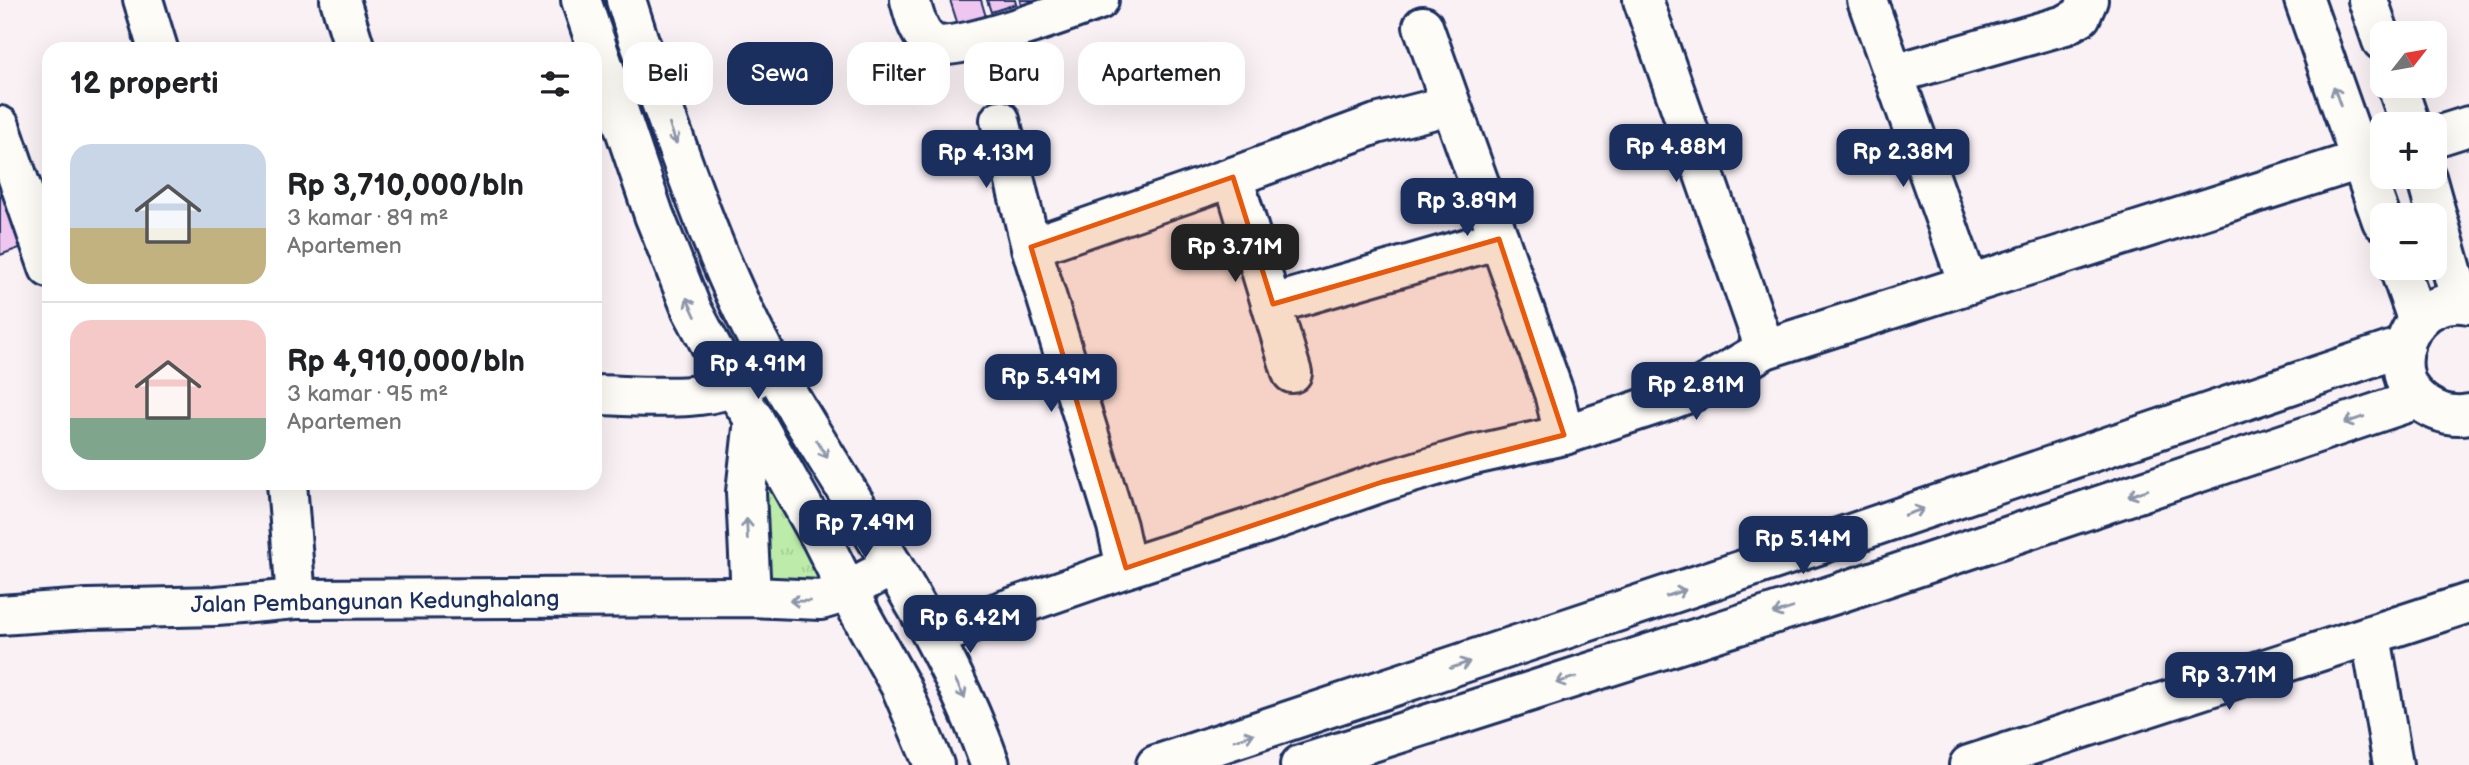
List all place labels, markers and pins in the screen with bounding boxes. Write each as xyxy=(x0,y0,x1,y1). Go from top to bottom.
pin: Rp 4.88M xyxy=(1604,124,1748,184)
pin: Rp 4.13M xyxy=(914,130,1058,190)
pin: Rp 2.38M xyxy=(1831,130,1975,189)
pin: Rp 3.89M xyxy=(1395,178,1539,238)
pin: Rp 3.71M xyxy=(1163,224,1307,284)
pin: Rp 4.91M xyxy=(686,342,830,401)
pin: Rp 5.49M xyxy=(979,354,1123,414)
pin: Rp 2.81M xyxy=(1624,362,1768,422)
pin: Rp 7.49M xyxy=(793,500,937,560)
pin: Rp 5.14M xyxy=(1731,516,1875,576)
pin: Rp 6.42M xyxy=(898,596,1042,655)
pin: Rp 3.71M xyxy=(2157,652,2301,712)

